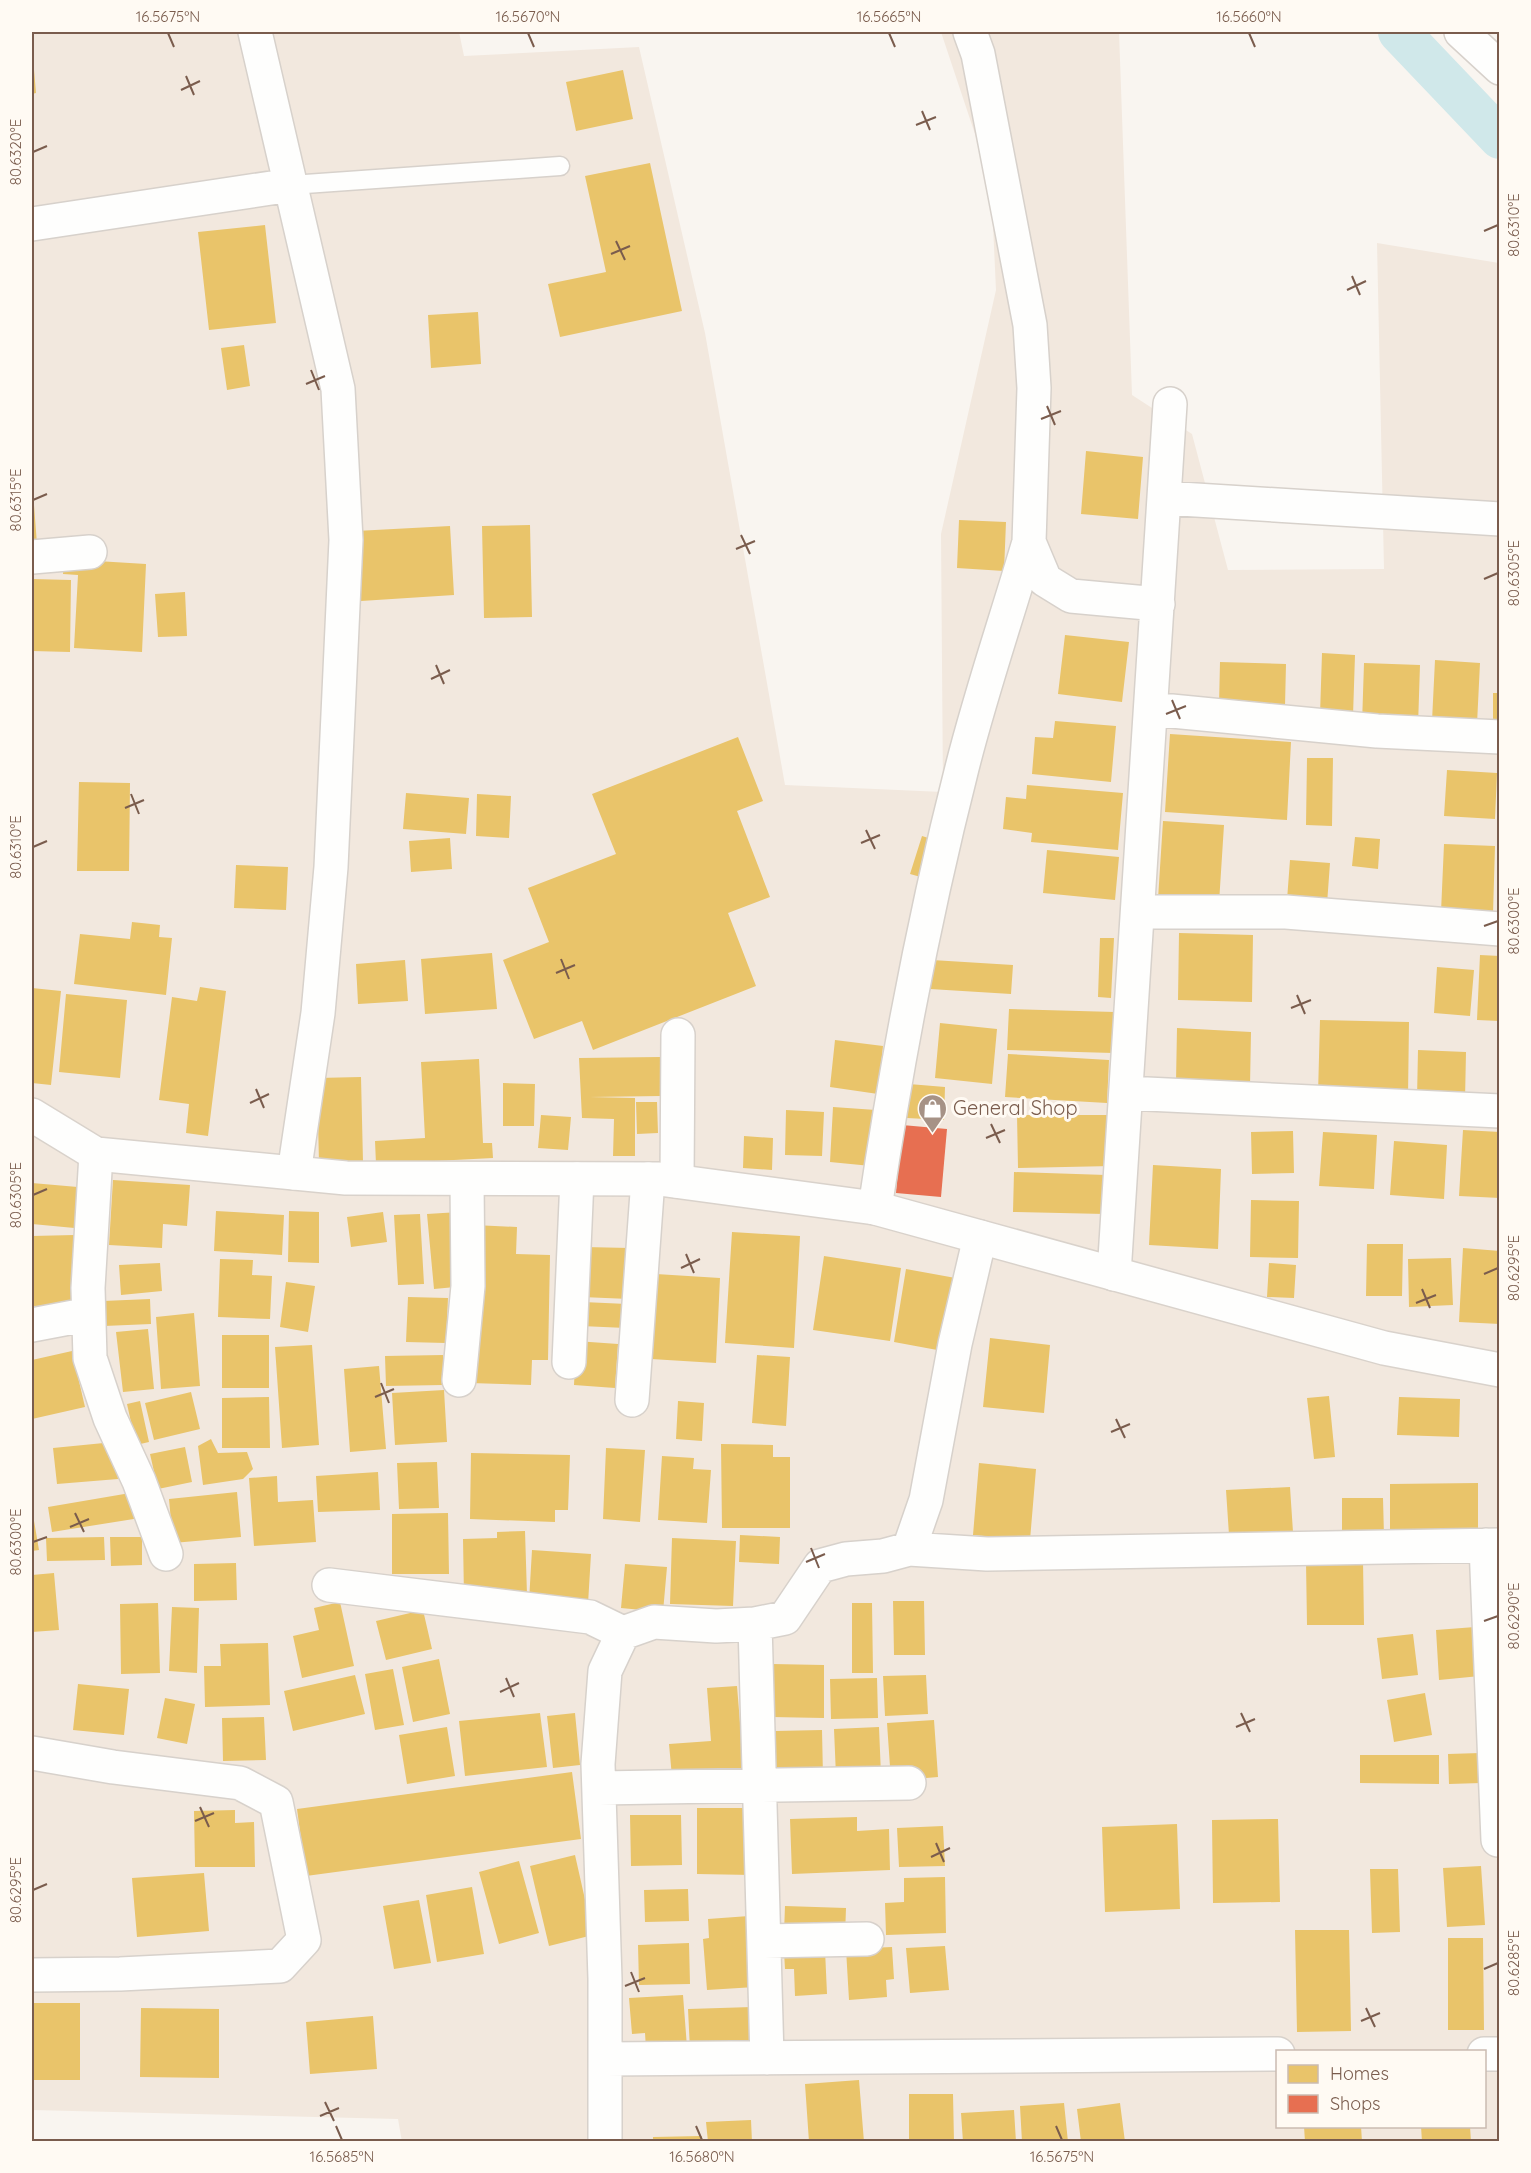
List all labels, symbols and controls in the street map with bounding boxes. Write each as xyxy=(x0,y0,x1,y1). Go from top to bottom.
text: 16.5675°N xyxy=(136,7,200,26)
text: 16.5670°N xyxy=(495,7,561,26)
text: 16.5665°N xyxy=(857,7,921,26)
text: 16.5660°N xyxy=(1216,7,1282,26)
text: 80.6320°E xyxy=(6,119,25,185)
text: 80.6310°E xyxy=(1504,193,1523,257)
text: 80.6315°E xyxy=(6,469,25,531)
text: 80.6305°E xyxy=(1504,540,1523,606)
text: 80.6310°E xyxy=(6,815,25,879)
text: 80.6300°E xyxy=(1504,887,1523,955)
shop icon: General Shop xyxy=(916,1092,948,1134)
place label: General Shop xyxy=(953,1095,1078,1120)
text: 80.6305°E xyxy=(6,1162,25,1228)
text: 80.6295°E xyxy=(1504,1235,1523,1301)
text: 80.6300°E xyxy=(6,1508,25,1576)
text: 80.6290°E xyxy=(1504,1583,1523,1649)
text: 80.6295°E xyxy=(6,1857,25,1923)
text: 80.6285°E xyxy=(1504,1930,1523,1996)
legend xyxy=(1276,2050,1486,2128)
text: Homes xyxy=(1330,2062,1389,2085)
text: Shops xyxy=(1330,2092,1381,2115)
text: 16.5685°N xyxy=(310,2147,374,2166)
text: 16.5680°N xyxy=(669,2147,735,2166)
text: 16.5675°N xyxy=(1030,2147,1094,2166)

